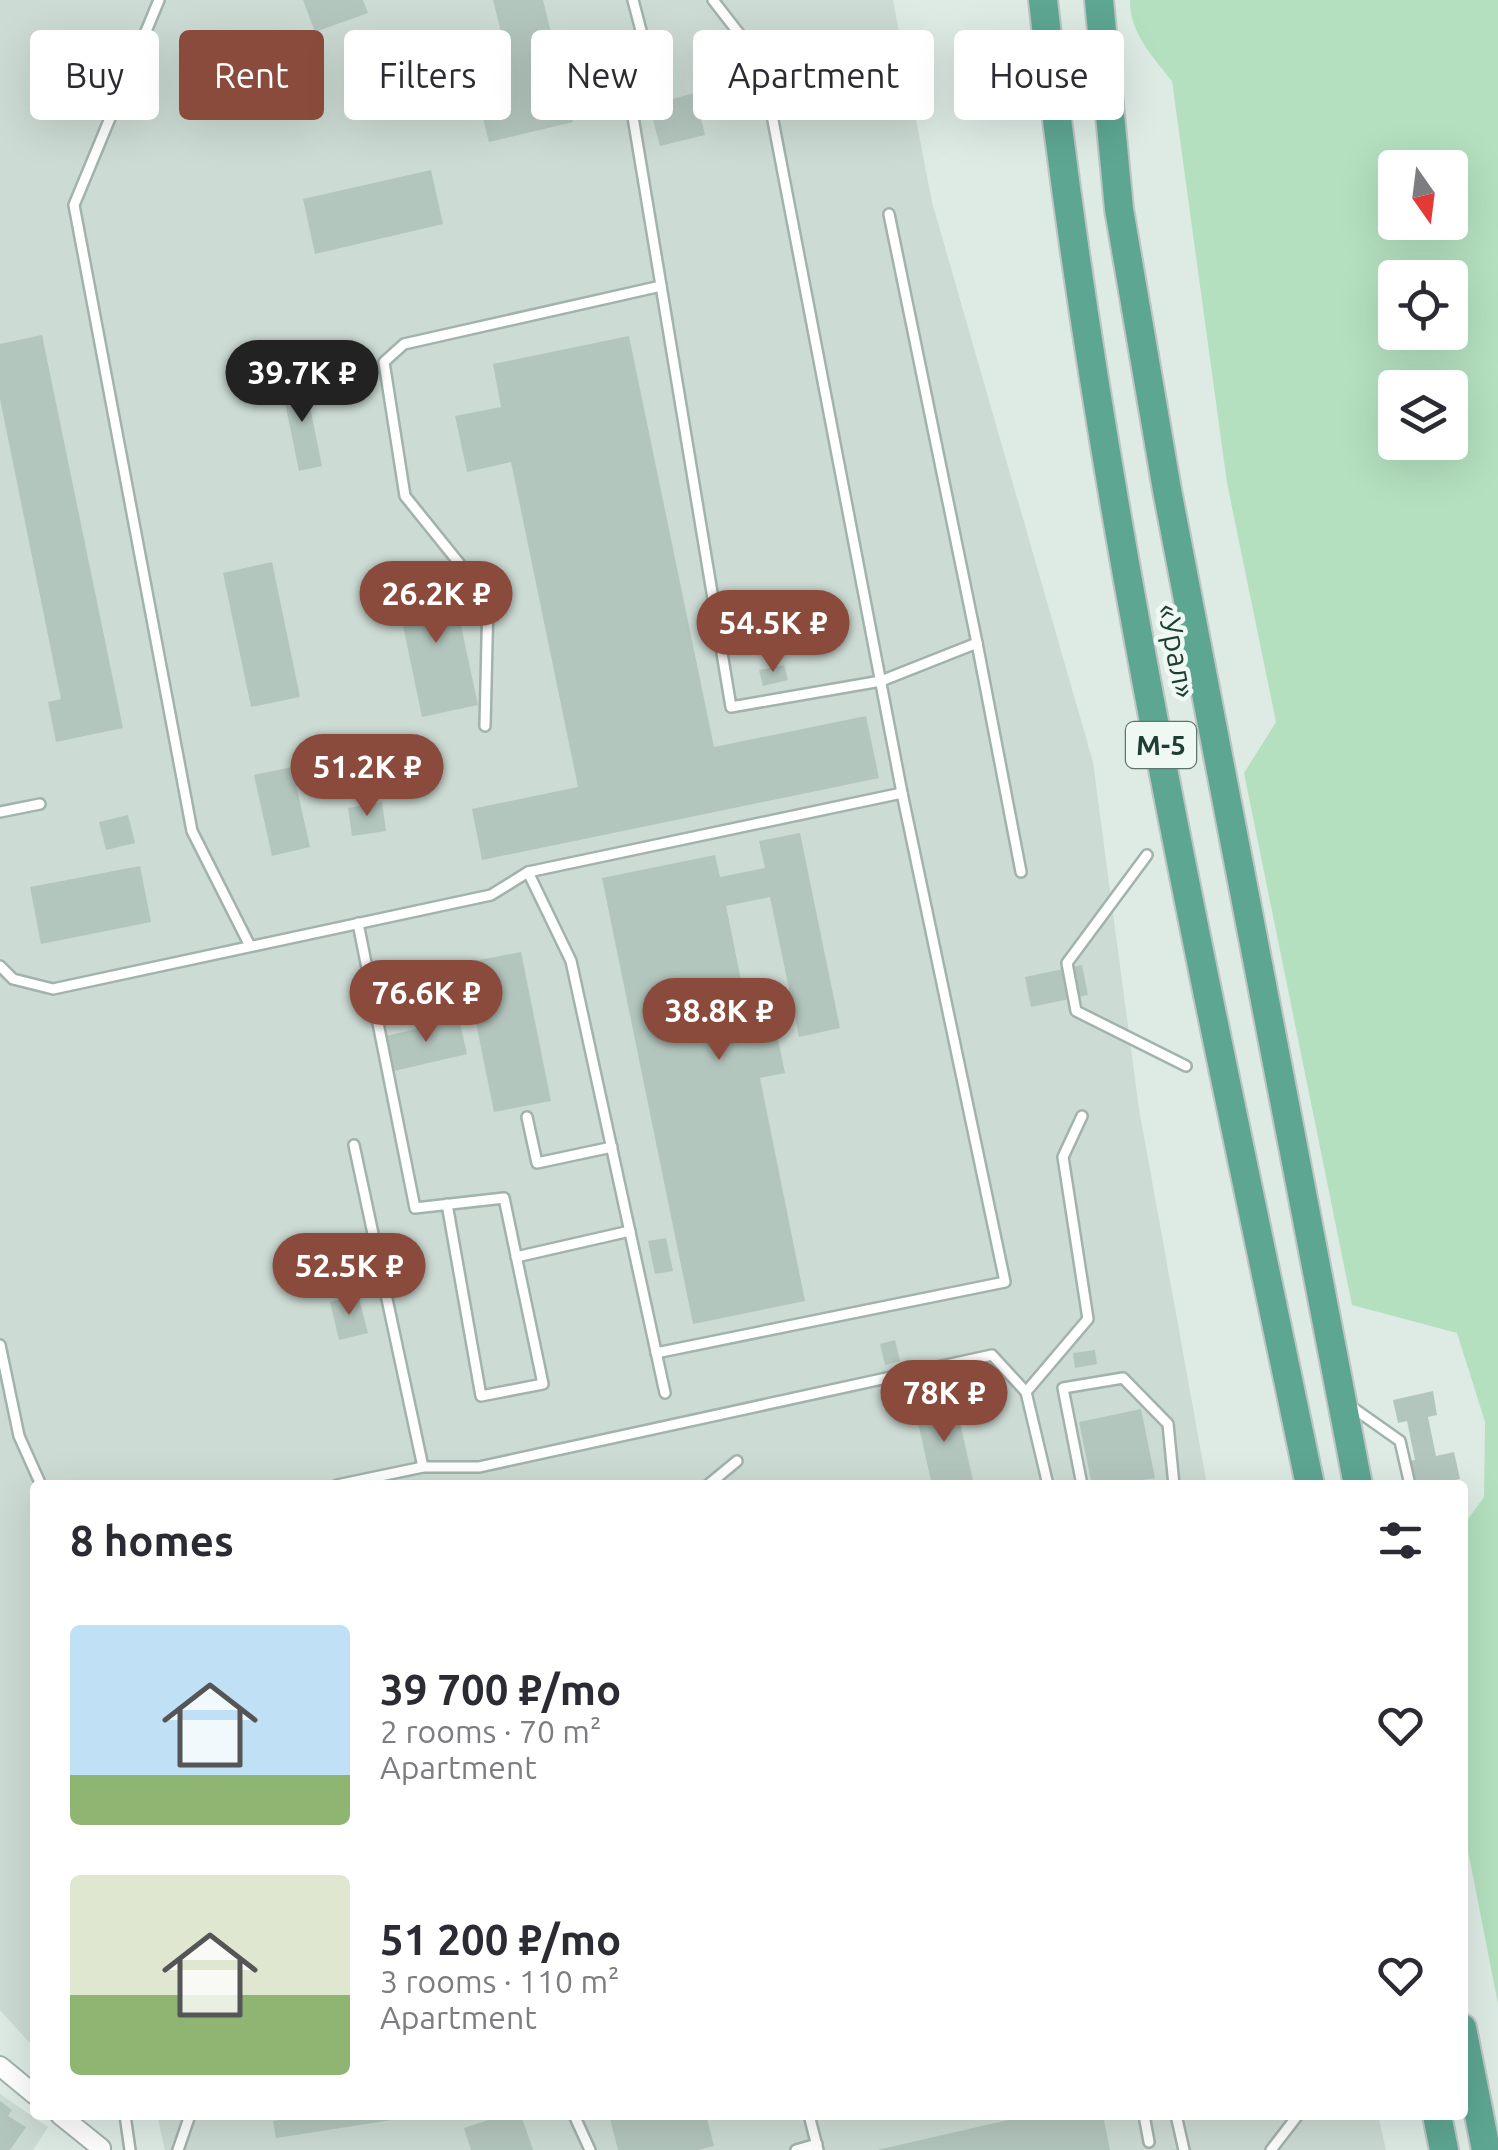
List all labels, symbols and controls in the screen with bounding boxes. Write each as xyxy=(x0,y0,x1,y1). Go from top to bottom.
chip: Buy xyxy=(30,30,159,120)
chip: Rent xyxy=(179,30,324,120)
chip: Filters xyxy=(344,30,511,120)
chip: New xyxy=(531,30,673,120)
chip: Apartment xyxy=(693,30,934,120)
chip: House xyxy=(954,30,1124,120)
north arrow xyxy=(1378,150,1468,240)
map controls xyxy=(1378,150,1468,460)
button: locate xyxy=(1378,260,1468,350)
pin: 39.7K ₽ xyxy=(210,340,394,425)
text: 39.7K ₽ xyxy=(248,354,356,390)
button: layers xyxy=(1378,370,1468,460)
pin: 26.2K ₽ xyxy=(344,561,528,646)
text: 26.2K ₽ xyxy=(382,575,490,611)
pin: 54.5K ₽ xyxy=(681,590,865,675)
street label: «Урал» xyxy=(1151,601,1203,701)
text: 54.5K ₽ xyxy=(719,604,827,640)
road number: М-5 xyxy=(1126,722,1196,768)
pin: 51.2K ₽ xyxy=(275,734,459,819)
text: 51.2K ₽ xyxy=(313,748,421,784)
pin: 76.6K ₽ xyxy=(334,960,518,1045)
text: 76.6K ₽ xyxy=(372,974,480,1010)
pin: 38.8K ₽ xyxy=(627,978,811,1063)
text: 38.8K ₽ xyxy=(665,992,773,1028)
pin: 52.5K ₽ xyxy=(257,1233,441,1318)
text: 52.5K ₽ xyxy=(295,1247,403,1283)
pin: 78K ₽ xyxy=(874,1360,1014,1445)
text: 78K ₽ xyxy=(902,1374,986,1410)
icon: filters xyxy=(1373,1513,1428,1568)
text: 8 homes xyxy=(70,1517,234,1564)
icon: home xyxy=(150,1665,270,1785)
text: 39 700 ₽/mo xyxy=(380,1666,621,1713)
icon: heart xyxy=(1373,1698,1428,1753)
text: 2 rooms · 70 m² xyxy=(380,1713,601,1749)
text: Apartment xyxy=(380,1749,537,1785)
icon: home xyxy=(150,1915,270,2035)
text: 51 200 ₽/mo xyxy=(380,1916,621,1963)
icon: heart xyxy=(1373,1948,1428,2003)
text: 3 rooms · 110 m² xyxy=(380,1963,620,1999)
text: Apartment xyxy=(380,1999,537,2035)

